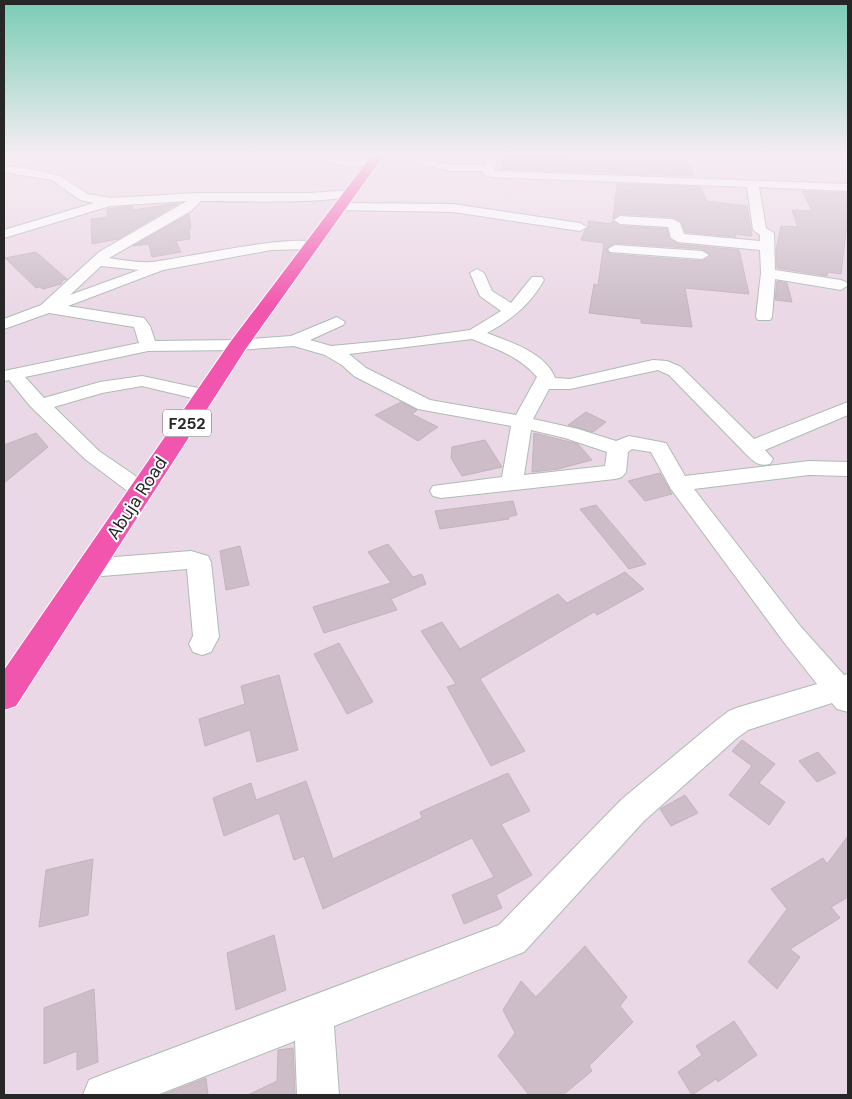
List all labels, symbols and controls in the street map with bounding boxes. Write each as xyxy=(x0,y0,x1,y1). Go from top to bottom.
road number: F252 xyxy=(163,409,211,436)
street label: Abuja Road xyxy=(101,452,173,544)

